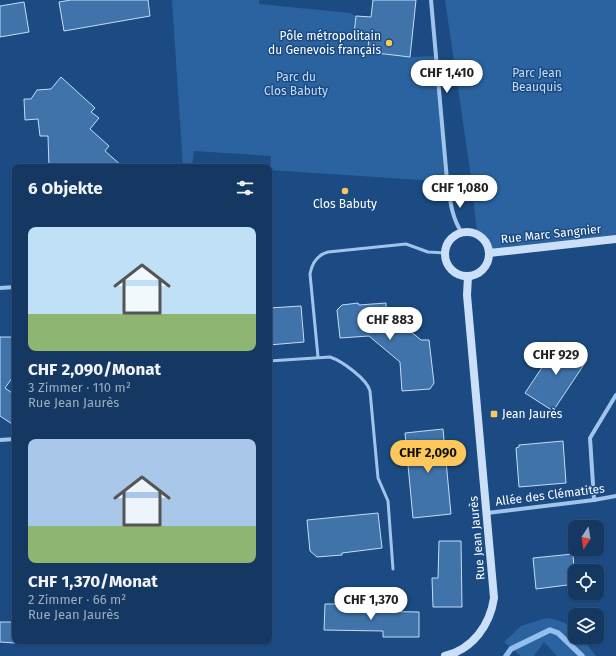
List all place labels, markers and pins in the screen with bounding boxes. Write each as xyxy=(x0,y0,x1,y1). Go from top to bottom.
place label: Pôle métropolitain du Genevois français xyxy=(268,29,381,57)
marker: Pôle métropolitain du Genevois français xyxy=(384,38,394,48)
pin: CHF 1,410 xyxy=(401,60,493,94)
pin: CHF 1,080 xyxy=(414,175,506,209)
marker: Clos Babuty xyxy=(340,186,350,196)
place label: Clos Babuty xyxy=(313,197,377,211)
pin: CHF 883 xyxy=(353,307,427,341)
pin: CHF 929 xyxy=(519,342,593,376)
place label: Jean Jaurès xyxy=(502,407,563,421)
marker: Jean Jaurès xyxy=(489,409,499,419)
pin: CHF 2,090 xyxy=(382,440,474,474)
pin: CHF 1,370 xyxy=(325,587,417,621)

